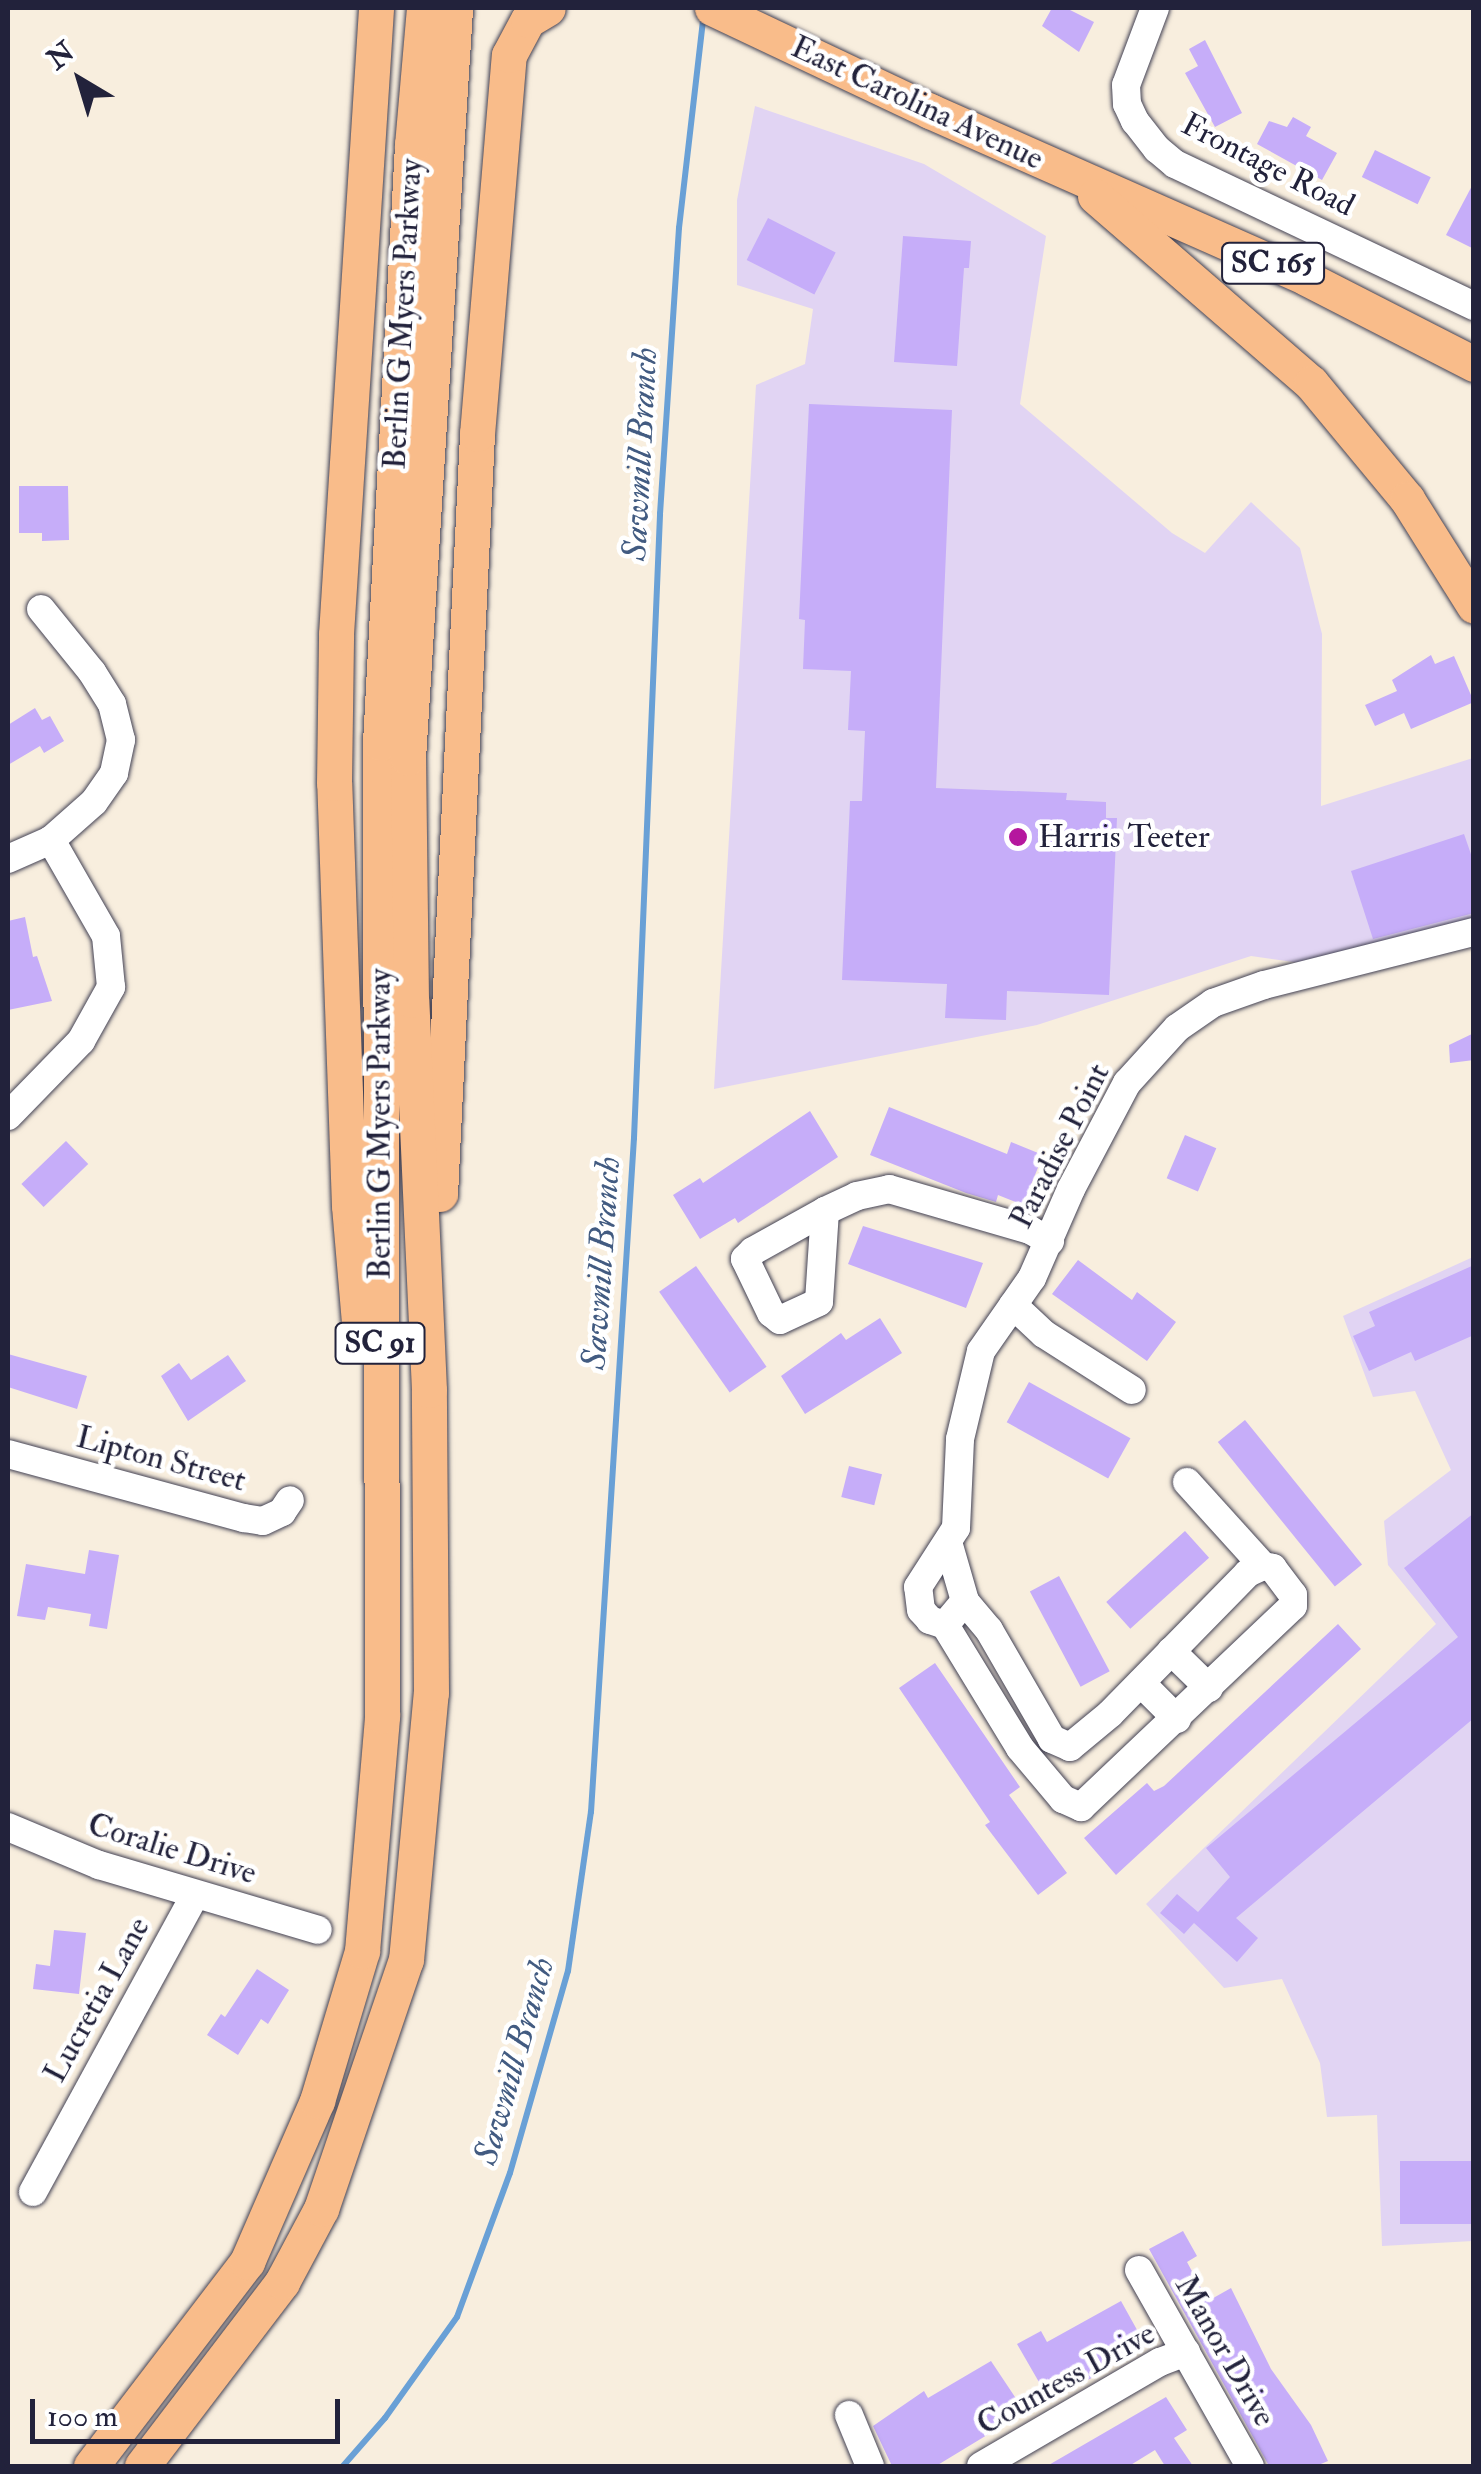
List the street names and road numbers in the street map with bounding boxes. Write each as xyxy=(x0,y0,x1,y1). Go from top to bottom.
street label: East Carolina Avenue xyxy=(785,28,1049,178)
street label: Frontage Road xyxy=(1175,105,1361,225)
street label: Berlin G Myers Parkway xyxy=(376,158,430,470)
road number: SC 165 xyxy=(1220,238,1326,288)
street label: Berlin G Myers Parkway xyxy=(361,968,399,1280)
street label: Paradise Point xyxy=(1002,1057,1118,1235)
road number: SC 91 xyxy=(332,1318,428,1368)
street label: Lipton Street xyxy=(72,1418,250,1500)
street label: Coralie Drive xyxy=(83,1805,261,1893)
street label: Lucretia Lane xyxy=(36,1911,158,2089)
street label: Manor Drive xyxy=(1166,2269,1284,2433)
street label: Countess Drive xyxy=(970,2314,1162,2444)

